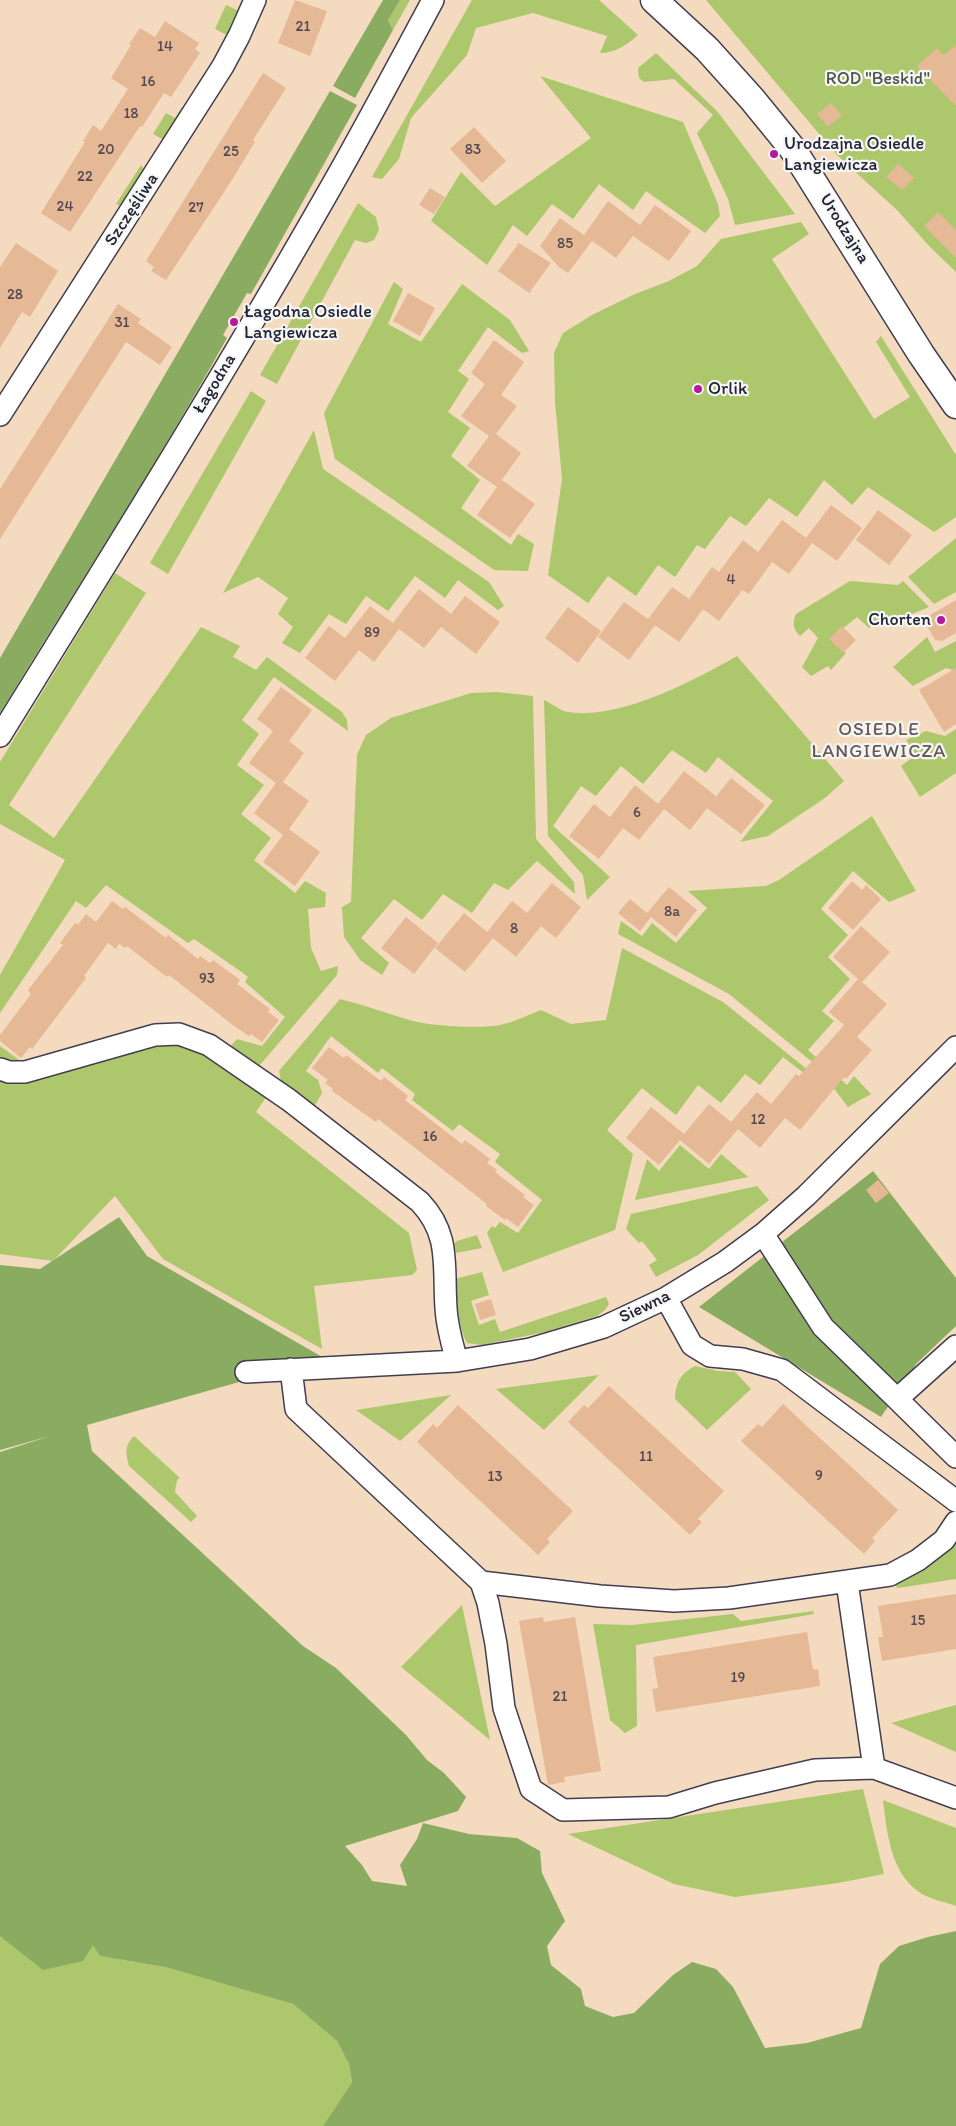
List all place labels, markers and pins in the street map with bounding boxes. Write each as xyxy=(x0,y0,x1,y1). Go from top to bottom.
place label: Urodzajna Osiedle Langiewicza xyxy=(784,133,924,176)
marker: Urodzajna Osiedle Langiewicza xyxy=(768,148,780,160)
place label: Łagodna Osiedle Langiewicza xyxy=(244,301,372,344)
marker: Łagodna Osiedle Langiewicza xyxy=(228,316,240,328)
place label: Orlik xyxy=(708,378,747,400)
marker: Orlik xyxy=(692,383,704,395)
place label: Chorten xyxy=(868,609,931,631)
marker: Chorten xyxy=(935,614,947,626)

